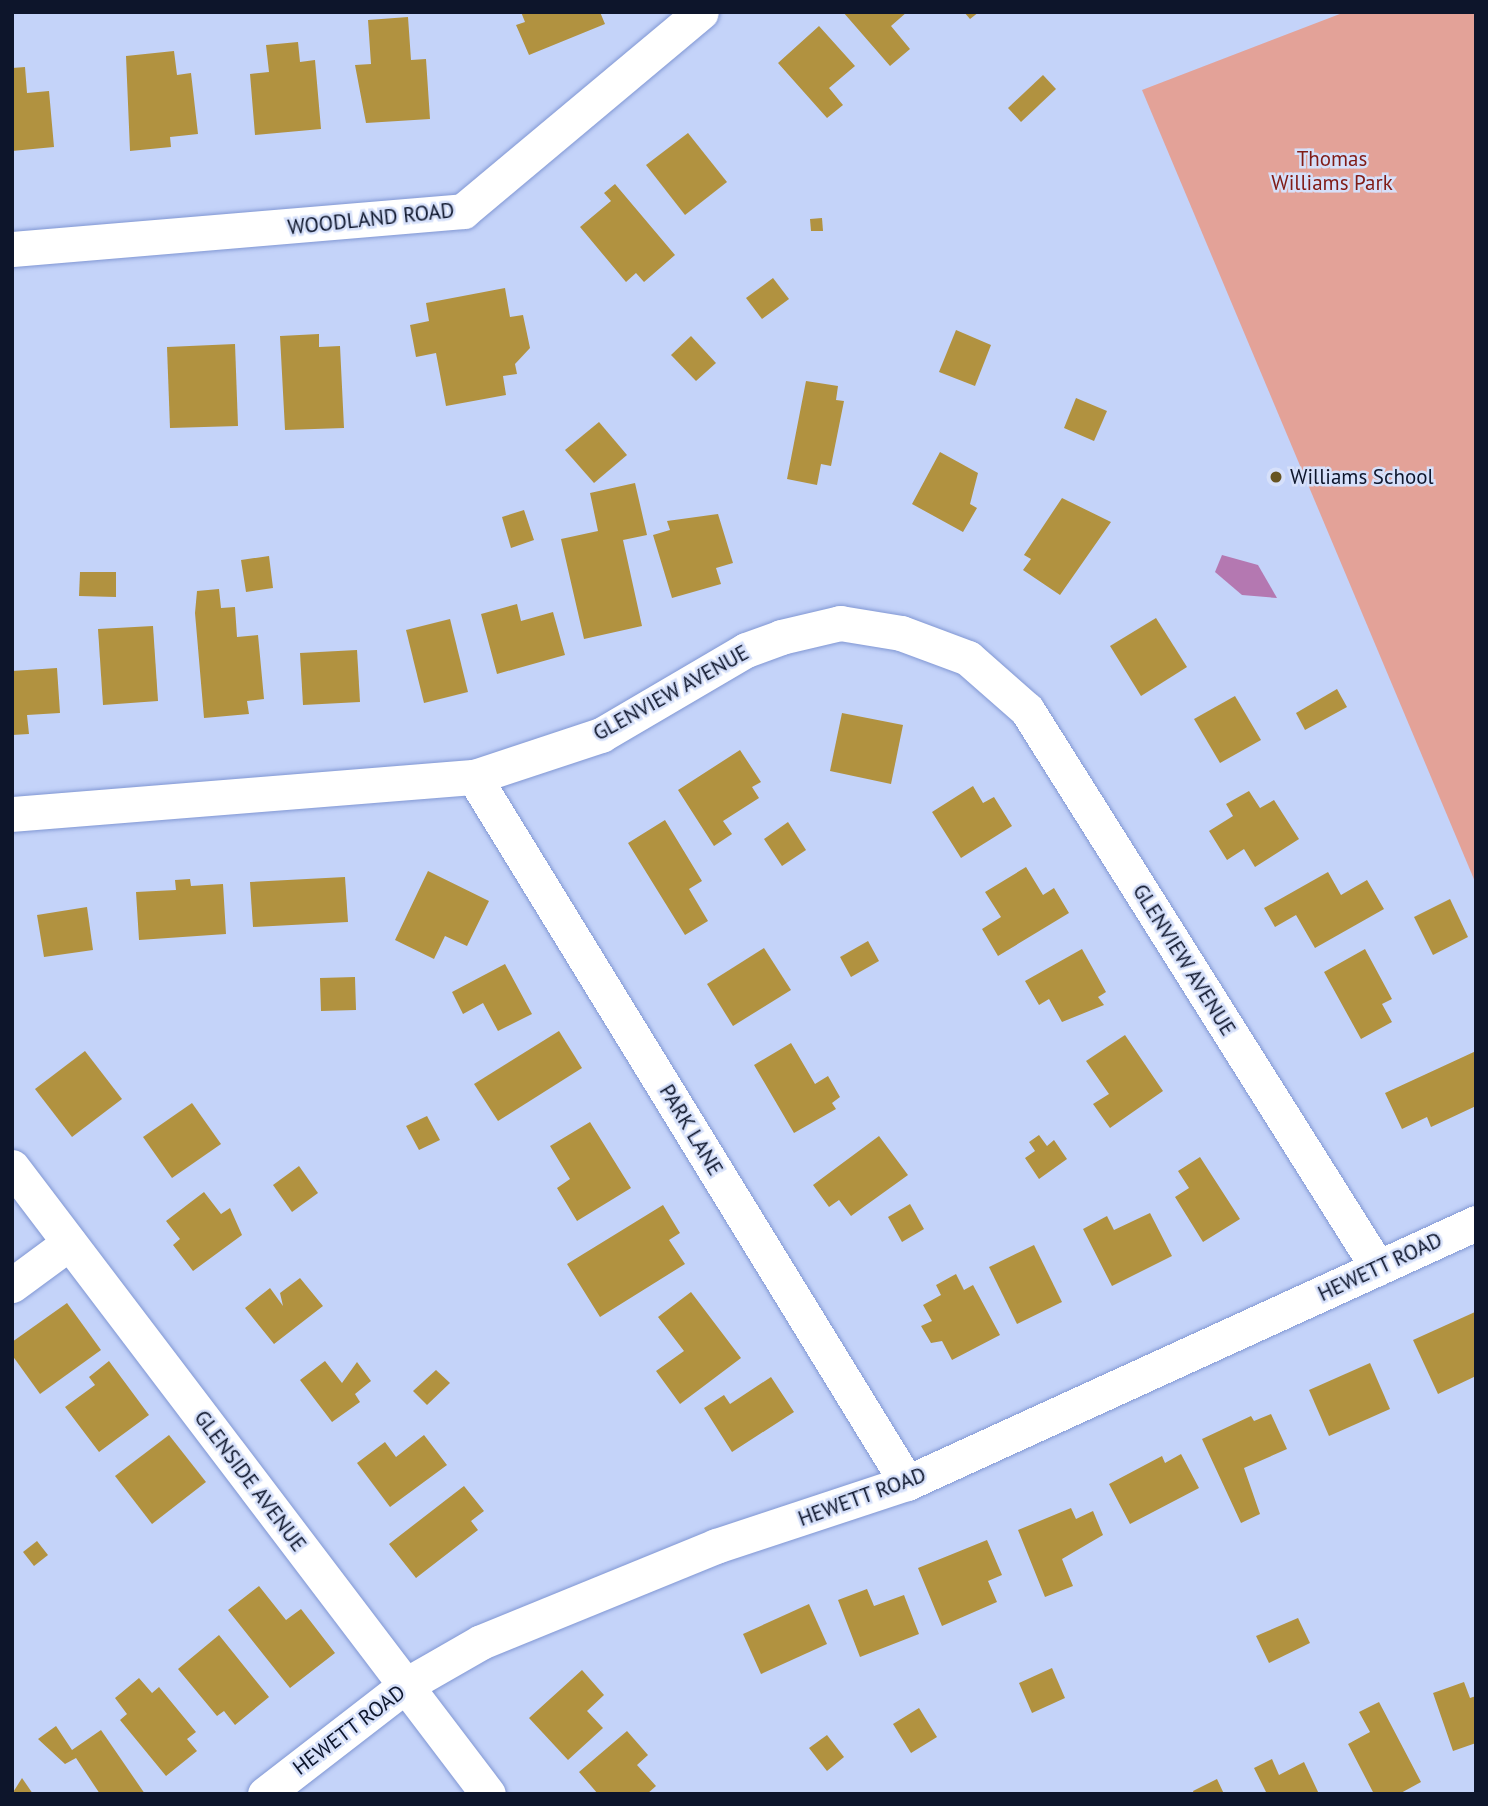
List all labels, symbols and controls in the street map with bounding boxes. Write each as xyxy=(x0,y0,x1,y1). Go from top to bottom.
park label: Thomas Williams Park xyxy=(1271,146,1393,196)
street label: WOODLAND ROAD xyxy=(286,198,456,240)
place label: Williams School xyxy=(1290,464,1434,490)
marker: Williams School xyxy=(1268,469,1284,485)
street label: GLENVIEW AVENUE xyxy=(588,640,754,746)
street label: GLENVIEW AVENUE xyxy=(1127,879,1241,1041)
street label: PARK LANE xyxy=(654,1080,728,1180)
street label: HEWETT ROAD xyxy=(1314,1227,1446,1307)
street label: GLENSIDE AVENUE xyxy=(189,1405,311,1557)
street label: HEWETT ROAD xyxy=(794,1462,930,1532)
street label: HEWETT ROAD xyxy=(288,1679,410,1781)

